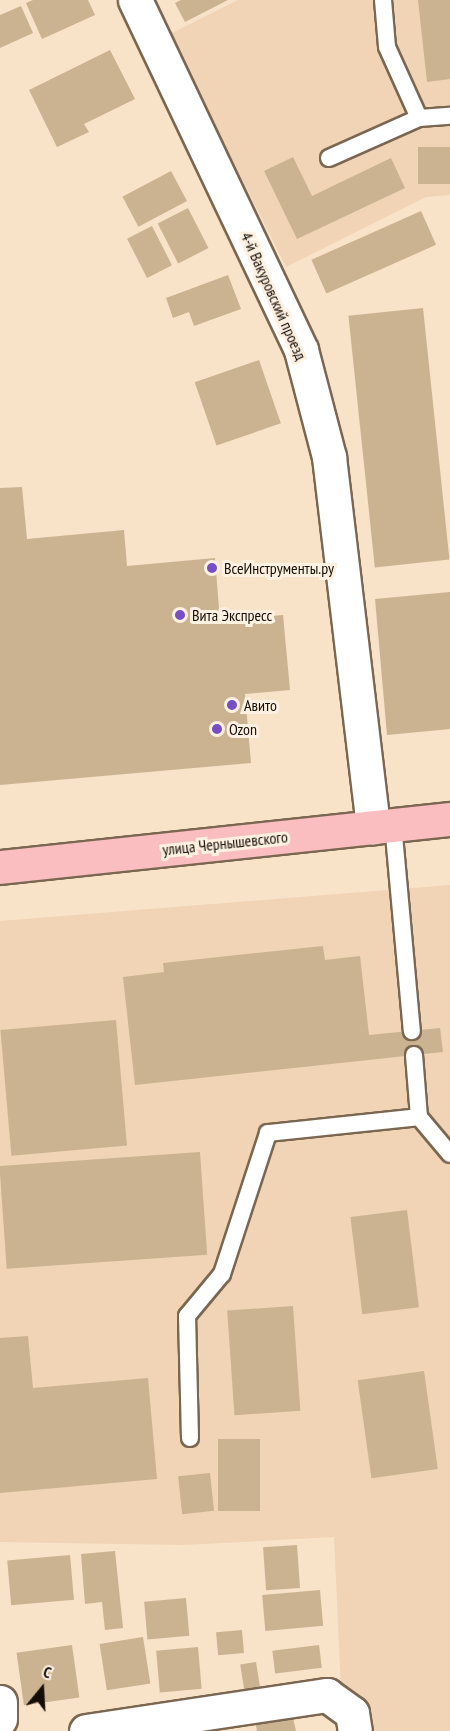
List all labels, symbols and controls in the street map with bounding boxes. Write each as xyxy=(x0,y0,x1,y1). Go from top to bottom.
street label: 4-й Вакуровский проезд xyxy=(237,229,311,363)
place label: ВсеИнструменты.ру xyxy=(224,558,334,578)
marker: ВсеИнструменты.ру xyxy=(205,561,219,575)
place label: Вита Экспресс xyxy=(192,605,272,625)
marker: Вита Экспресс xyxy=(173,608,187,622)
place label: Авито xyxy=(244,695,277,715)
marker: Авито xyxy=(225,698,239,712)
place label: Ozon xyxy=(229,719,257,739)
marker: Ozon xyxy=(210,722,224,736)
street label: улица Чернышевского xyxy=(161,827,289,859)
north arrow xyxy=(12,1659,72,1719)
text: С xyxy=(41,1661,54,1683)

